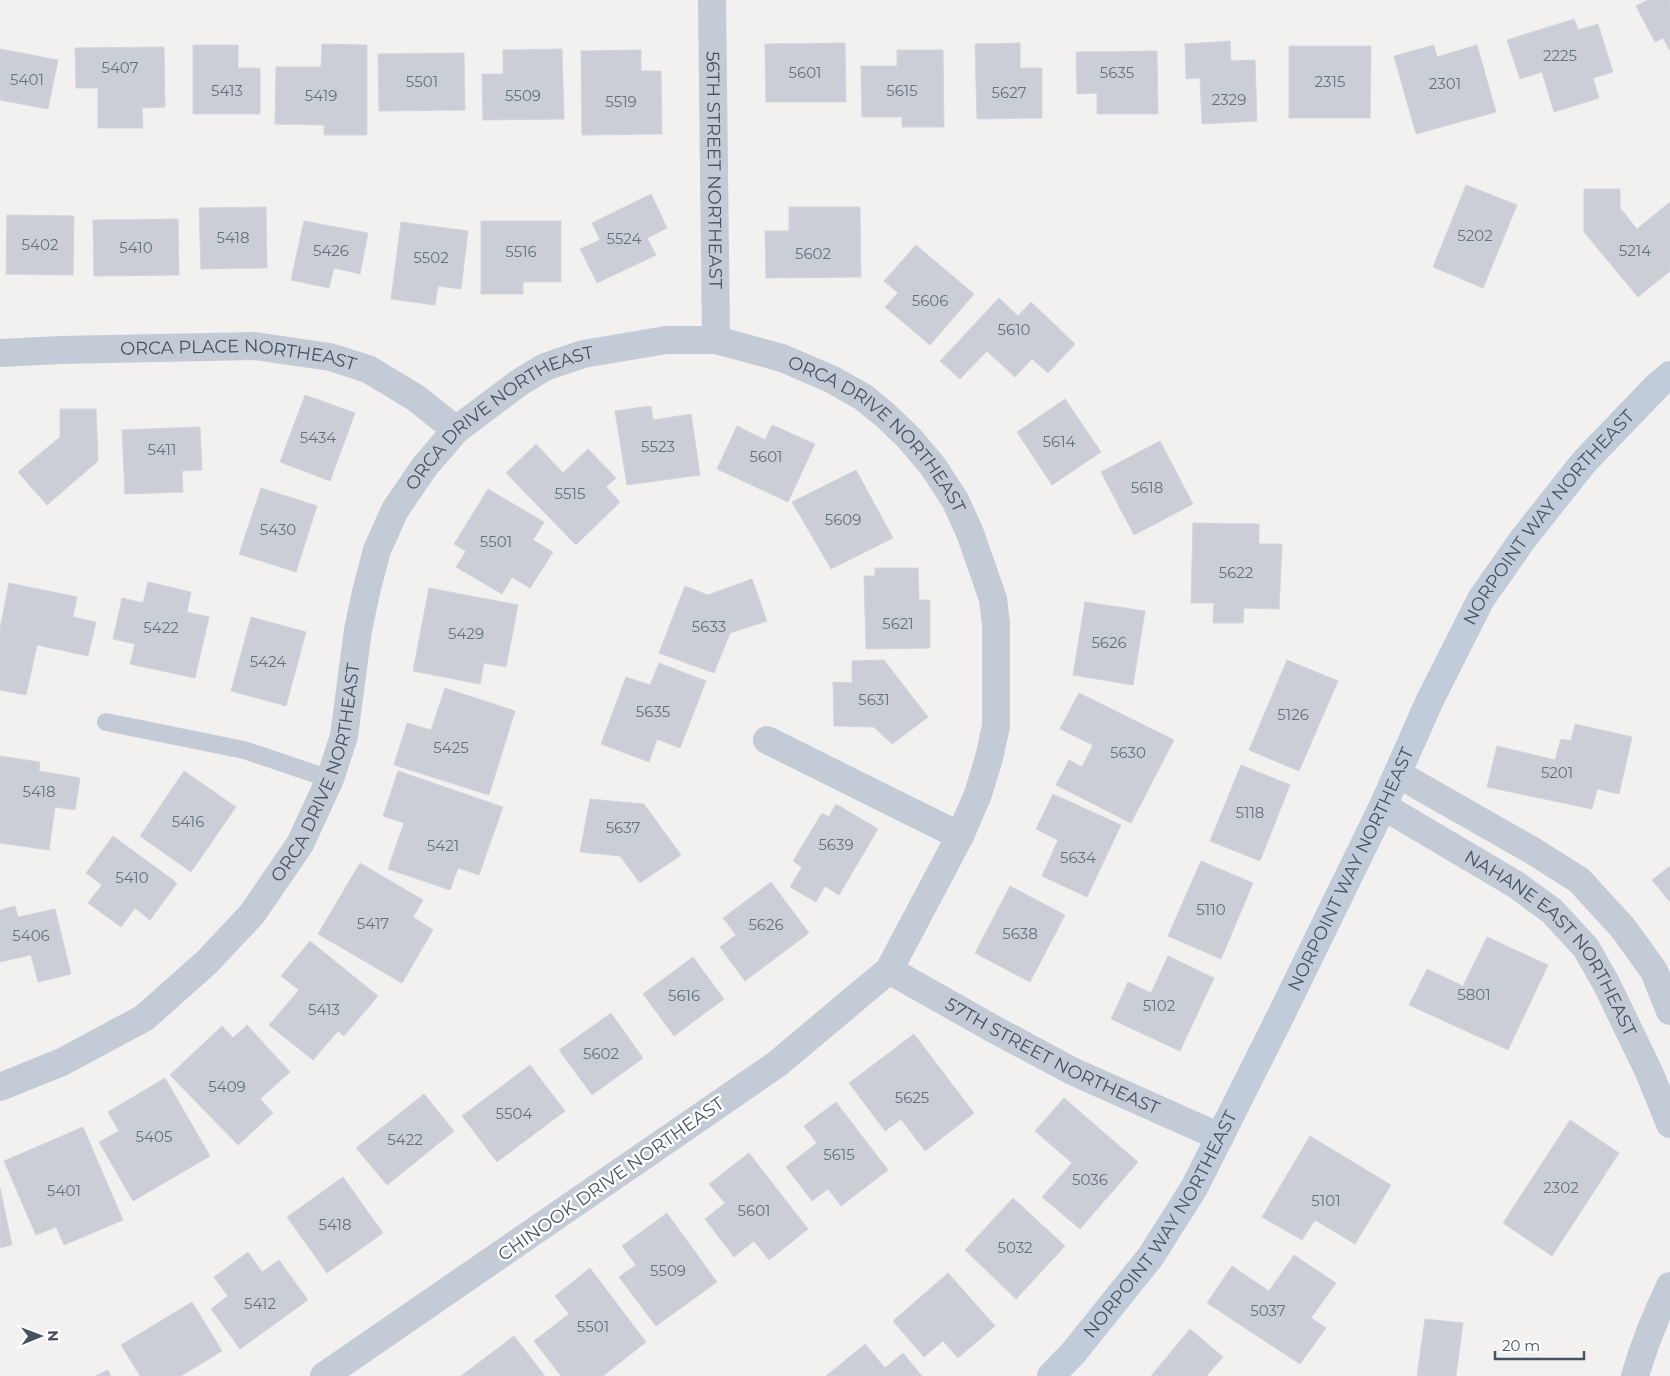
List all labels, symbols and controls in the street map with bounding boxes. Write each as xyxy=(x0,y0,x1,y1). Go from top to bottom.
house number: 2225 xyxy=(1543,46,1577,65)
street label: 56TH STREET NORTHEAST xyxy=(702,51,726,290)
house number: 5407 xyxy=(101,58,139,77)
house number: 5601 xyxy=(789,63,821,82)
house number: 5635 xyxy=(1100,63,1134,82)
house number: 5401 xyxy=(10,70,44,89)
house number: 5501 xyxy=(406,72,438,91)
house number: 2315 xyxy=(1315,72,1345,91)
house number: 2301 xyxy=(1429,74,1461,93)
house number: 5413 xyxy=(211,81,243,100)
house number: 5615 xyxy=(886,81,918,100)
house number: 5627 xyxy=(992,83,1027,102)
house number: 5419 xyxy=(305,86,337,105)
house number: 5509 xyxy=(505,86,541,105)
house number: 2329 xyxy=(1212,90,1246,109)
house number: 5519 xyxy=(605,92,637,111)
house number: 5202 xyxy=(1457,226,1493,245)
house number: 5418 xyxy=(216,228,250,247)
house number: 5524 xyxy=(607,229,642,248)
house number: 5402 xyxy=(22,235,58,254)
house number: 5410 xyxy=(119,238,153,257)
house number: 5426 xyxy=(313,241,349,260)
house number: 5214 xyxy=(1619,241,1651,260)
house number: 5516 xyxy=(505,242,537,261)
house number: 5602 xyxy=(795,244,831,263)
house number: 5502 xyxy=(413,248,449,267)
house number: 5606 xyxy=(912,291,948,310)
house number: 5610 xyxy=(998,320,1031,339)
street label: ORCA PLACE NORTHEAST xyxy=(120,335,360,376)
street label: ORCA DRIVE NORTHEAST xyxy=(401,341,596,495)
street label: ORCA DRIVE NORTHEAST xyxy=(785,351,971,517)
street label: NORPOINT WAY NORTHEAST xyxy=(1459,405,1640,629)
house number: 5434 xyxy=(300,428,336,447)
house number: 5614 xyxy=(1043,432,1076,451)
house number: 5523 xyxy=(641,437,675,456)
house number: 5411 xyxy=(148,440,176,459)
house number: 5601 xyxy=(750,447,782,466)
house number: 5618 xyxy=(1131,478,1163,497)
house number: 5515 xyxy=(555,484,585,503)
house number: 5609 xyxy=(825,510,861,529)
house number: 5430 xyxy=(260,520,296,539)
house number: 5501 xyxy=(480,532,512,551)
house number: 5622 xyxy=(1219,563,1253,582)
house number: 5621 xyxy=(882,614,914,633)
house number: 5633 xyxy=(692,617,726,636)
house number: 5422 xyxy=(143,618,179,637)
house number: 5429 xyxy=(448,624,484,643)
house number: 5626 xyxy=(1091,633,1127,652)
house number: 5424 xyxy=(250,652,286,671)
street label: ORCA DRIVE NORTHEAST xyxy=(266,661,365,886)
house number: 5631 xyxy=(858,690,890,709)
house number: 5635 xyxy=(636,702,670,721)
house number: 5126 xyxy=(1277,705,1309,724)
house number: 5425 xyxy=(433,738,469,757)
house number: 5630 xyxy=(1110,743,1146,762)
street label: NORPOINT WAY NORTHEAST xyxy=(1283,744,1419,995)
house number: 5201 xyxy=(1541,763,1573,782)
house number: 5418 xyxy=(22,782,56,801)
house number: 5118 xyxy=(1236,803,1264,822)
house number: 5416 xyxy=(172,812,204,831)
house number: 5637 xyxy=(606,818,641,837)
house number: 5639 xyxy=(818,835,854,854)
house number: 5421 xyxy=(427,836,459,855)
street label: NAHANE EAST NORTHEAST xyxy=(1460,846,1641,1041)
house number: 5634 xyxy=(1060,848,1096,867)
house number: 5410 xyxy=(115,868,149,887)
house number: 5110 xyxy=(1196,900,1226,919)
house number: 5417 xyxy=(357,914,389,933)
house number: 5626 xyxy=(748,915,784,934)
house number: 5638 xyxy=(1002,924,1038,943)
house number: 5406 xyxy=(12,926,50,945)
house number: 5801 xyxy=(1457,985,1491,1004)
house number: 5616 xyxy=(668,986,700,1005)
street label: 57TH STREET NORTHEAST xyxy=(941,993,1164,1120)
house number: 5102 xyxy=(1143,996,1175,1015)
house number: 5413 xyxy=(308,1000,340,1019)
house number: 5602 xyxy=(583,1044,619,1063)
house number: 5409 xyxy=(208,1077,246,1096)
house number: 5625 xyxy=(895,1088,929,1107)
street label: CHINOOK DRIVE NORTHEAST xyxy=(494,1092,729,1266)
house number: 5504 xyxy=(496,1104,532,1123)
street label: NORPOINT WAY NORTHEAST xyxy=(1079,1107,1242,1342)
house number: 5405 xyxy=(136,1127,172,1146)
house number: 5422 xyxy=(387,1130,423,1149)
house number: 5615 xyxy=(823,1145,855,1164)
house number: 5036 xyxy=(1072,1170,1108,1189)
house number: 2302 xyxy=(1543,1178,1579,1197)
house number: 5401 xyxy=(47,1181,81,1200)
house number: 5101 xyxy=(1311,1191,1341,1210)
house number: 5601 xyxy=(738,1201,770,1220)
house number: 5418 xyxy=(318,1215,352,1234)
house number: 5032 xyxy=(997,1238,1033,1257)
house number: 5509 xyxy=(650,1261,686,1280)
house number: 5412 xyxy=(244,1294,276,1313)
house number: 5037 xyxy=(1250,1301,1286,1320)
north arrow xyxy=(15,1311,65,1361)
house number: 5501 xyxy=(577,1317,609,1336)
scale bar xyxy=(1495,1328,1584,1360)
text: N xyxy=(44,1330,62,1342)
text: 20 m xyxy=(1502,1336,1540,1355)

